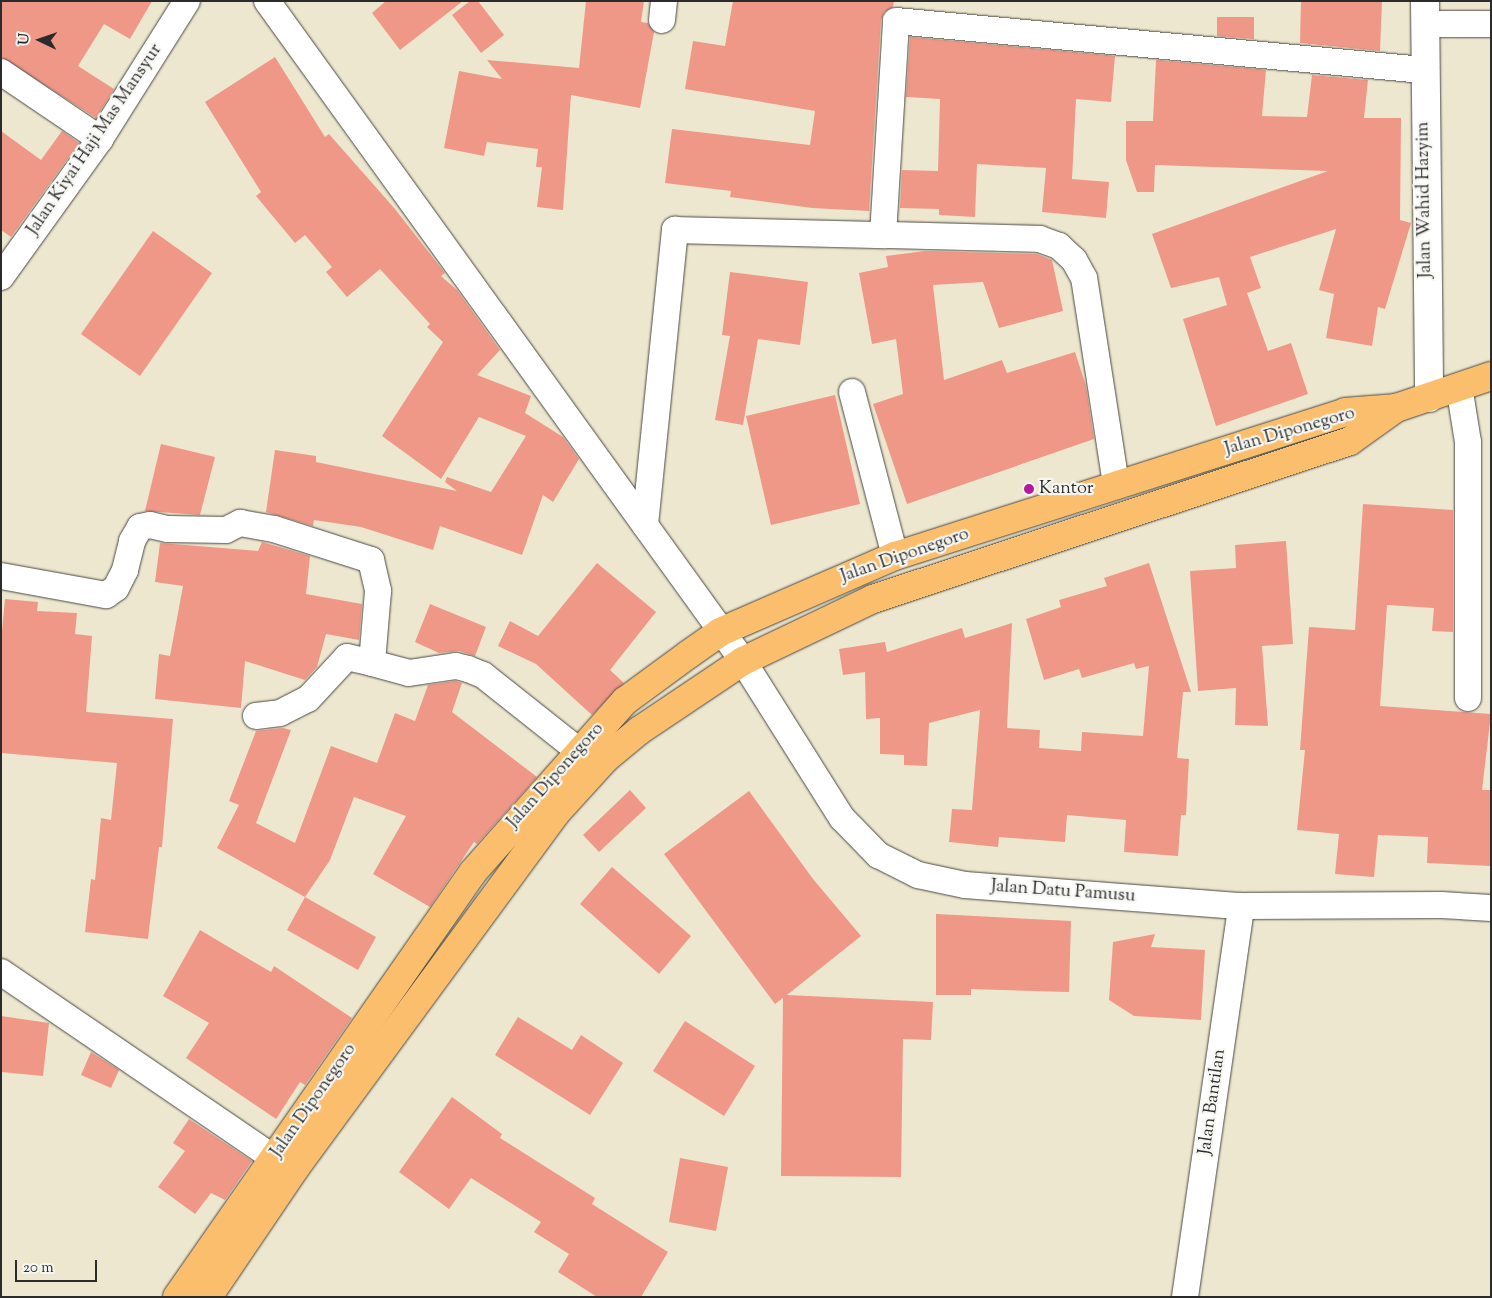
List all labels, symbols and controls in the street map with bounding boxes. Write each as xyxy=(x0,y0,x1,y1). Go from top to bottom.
north arrow xyxy=(15,15,65,65)
text: U xyxy=(15,33,35,45)
street label: Jalan Kiyai Haji Mas Mansyur xyxy=(23,40,167,240)
street label: Jalan Wahid Hazyim xyxy=(1413,122,1437,278)
street label: Jalan Diponegoro xyxy=(1222,403,1358,461)
place label: Kantor xyxy=(1039,478,1094,500)
marker: Kantor xyxy=(1023,483,1035,495)
street label: Jalan Diponegoro xyxy=(838,524,972,588)
street label: Jalan Diponegoro xyxy=(503,719,609,833)
street label: Jalan Datu Pamusu xyxy=(990,876,1136,908)
street label: Jalan Diponegoro xyxy=(267,1040,361,1162)
street label: Jalan Bantilan xyxy=(1195,1048,1231,1156)
scale bar xyxy=(18,1250,100,1282)
text: 20 m xyxy=(23,1258,54,1279)

